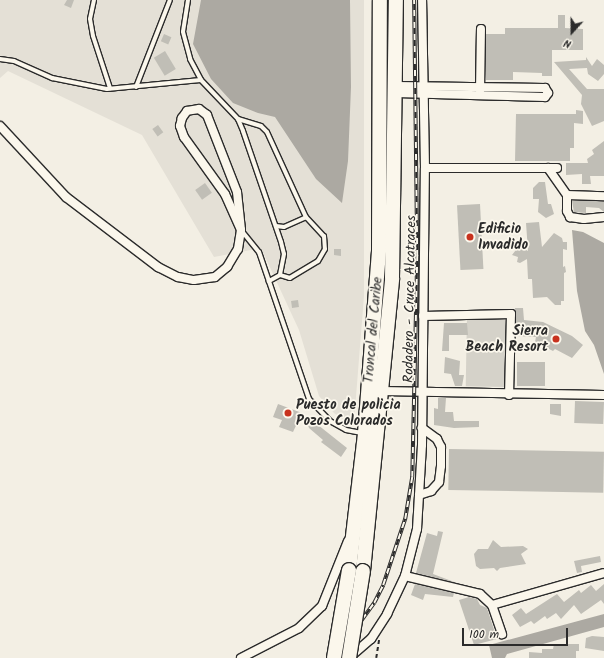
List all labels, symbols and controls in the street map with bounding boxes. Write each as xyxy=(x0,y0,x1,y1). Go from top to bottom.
north arrow xyxy=(552,12,592,52)
text: N xyxy=(561,34,574,53)
street label: Rodadero - Cruce Alcatraces xyxy=(400,215,420,383)
place label: Edificio Invadido xyxy=(478,221,528,254)
marker: Edificio Invadido xyxy=(465,232,475,242)
street label: Troncal del Caribe xyxy=(360,276,386,384)
place label: Sierra Beach Resort xyxy=(466,323,548,356)
marker: Sierra Beach Resort xyxy=(551,334,561,344)
place label: Puesto de policia Pozos Colorados xyxy=(296,397,401,430)
marker: Puesto de policia Pozos Colorados xyxy=(283,408,293,418)
scale bar xyxy=(464,620,570,646)
text: 100 m xyxy=(469,625,499,644)

